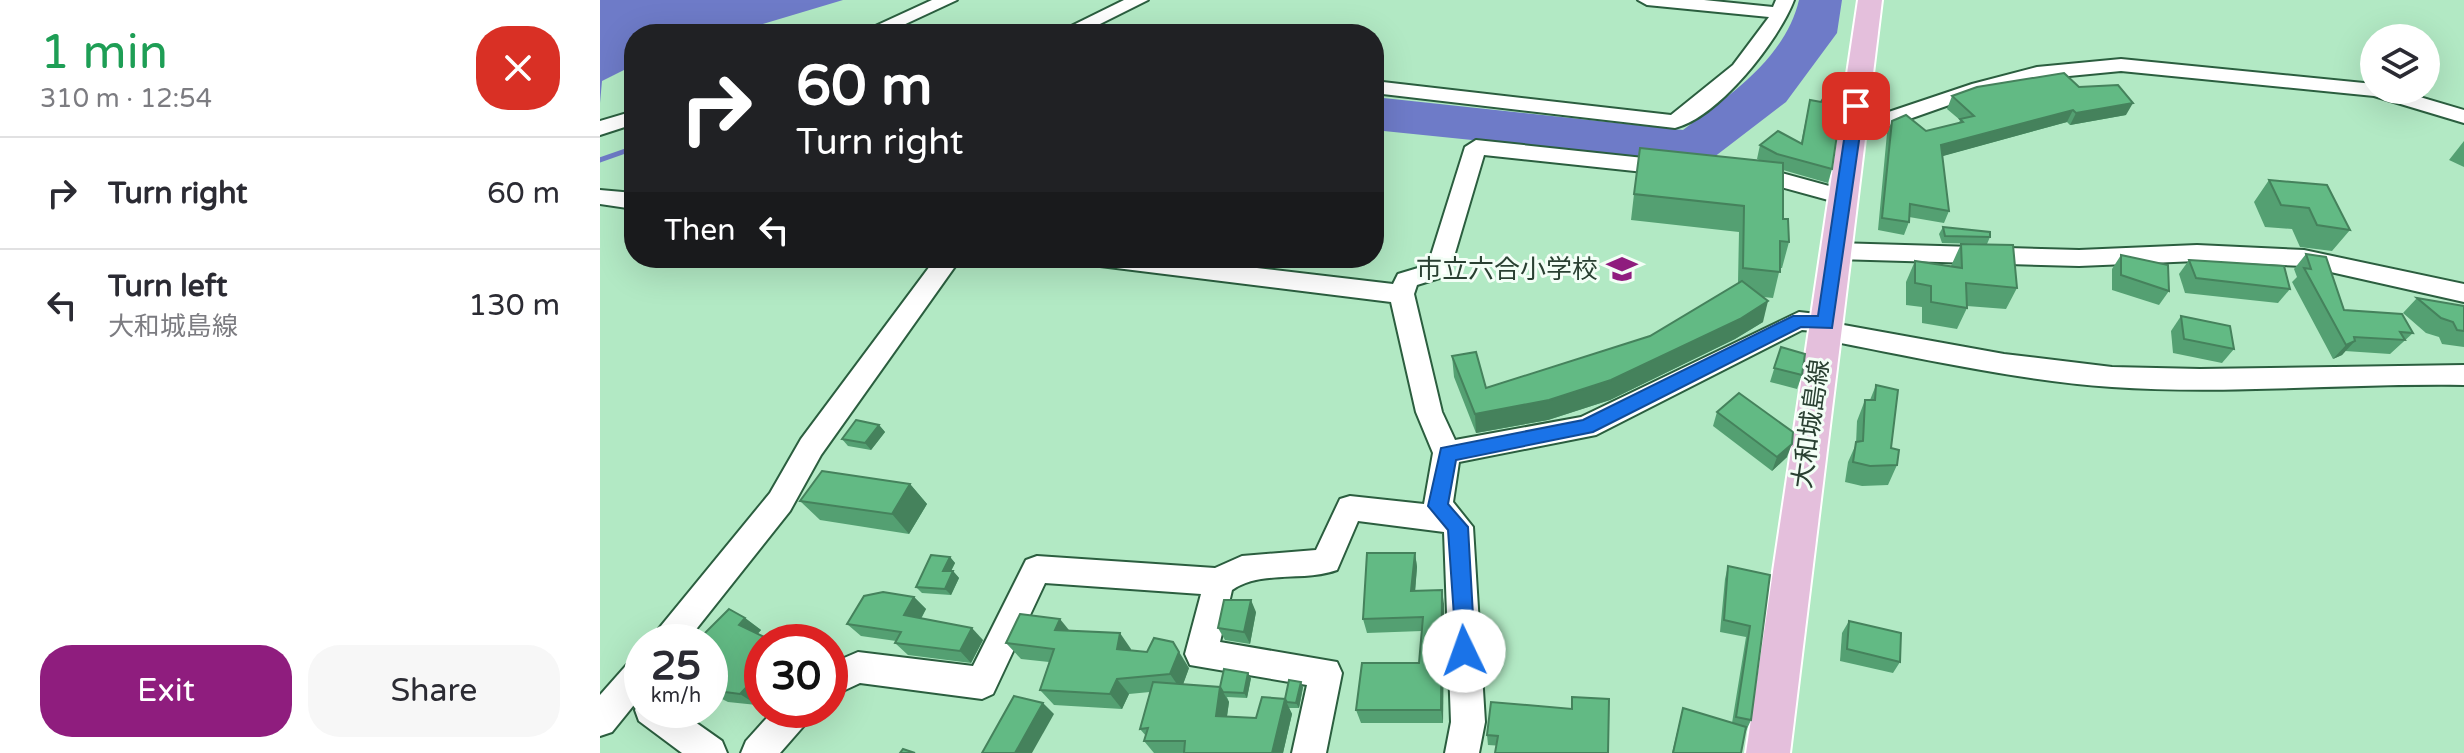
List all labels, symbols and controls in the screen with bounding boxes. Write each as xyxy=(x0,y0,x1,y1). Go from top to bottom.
text: 1 min xyxy=(40,24,168,82)
map controls xyxy=(2360,24,2440,104)
button: layers xyxy=(2360,24,2440,104)
button: close xyxy=(476,26,560,110)
text: 60 m xyxy=(796,53,932,120)
icon: right xyxy=(664,56,768,160)
pin xyxy=(1822,72,1890,140)
text: 310 m · 12:54 xyxy=(40,83,212,114)
icon: arrive xyxy=(1834,84,1878,128)
text: Turn right xyxy=(796,121,963,164)
icon: right xyxy=(40,171,84,215)
text: Turn right xyxy=(108,175,248,212)
text: 60 m xyxy=(487,175,560,212)
icon: left xyxy=(752,208,796,252)
text: Then xyxy=(664,212,736,249)
school or university icon: 市立六合小学校 xyxy=(1605,252,1639,286)
place label: 市立六合小学校 xyxy=(1416,254,1598,285)
text: Turn left xyxy=(108,268,227,305)
icon: left xyxy=(40,283,84,327)
text: 130 m xyxy=(468,287,560,324)
text: 大和城島線 xyxy=(108,311,238,342)
street label: 大和城島線 xyxy=(1787,357,1835,491)
position arrow xyxy=(1422,609,1506,693)
speed limit sign: 30 xyxy=(744,624,848,728)
text: 25 xyxy=(651,642,701,690)
button: Exit xyxy=(40,645,292,737)
button: Share xyxy=(308,645,560,737)
text: km/h xyxy=(651,684,701,708)

